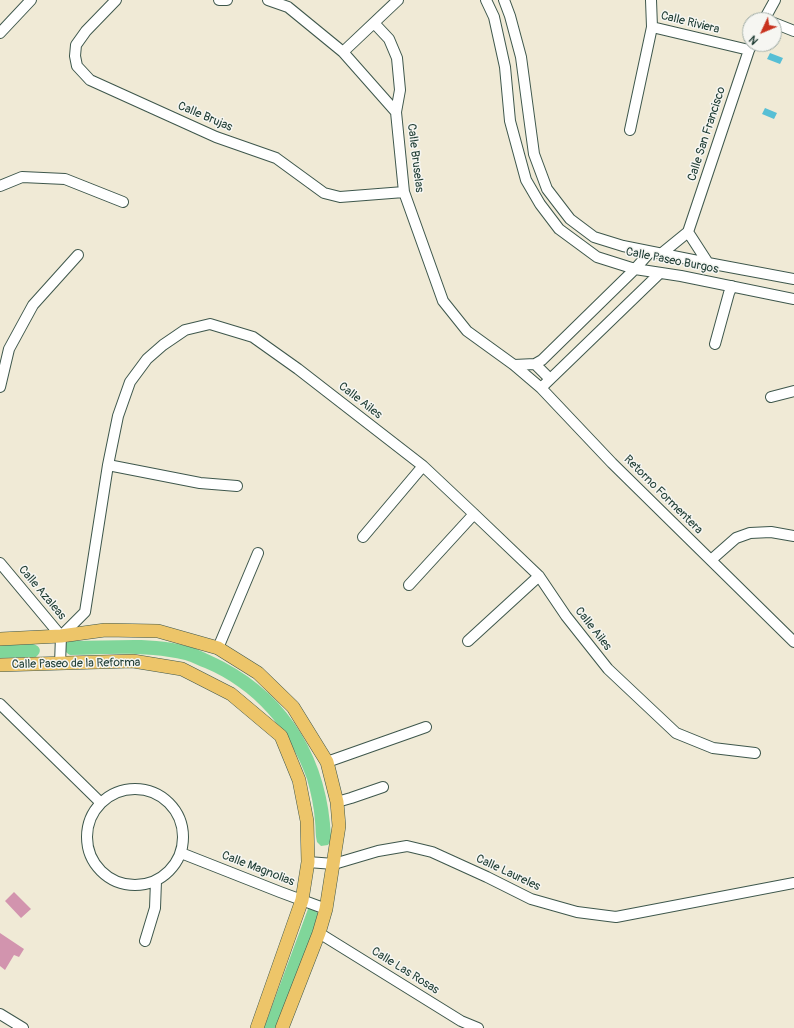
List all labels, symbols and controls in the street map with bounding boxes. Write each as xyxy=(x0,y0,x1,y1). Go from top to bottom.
street label: Calle Riviera xyxy=(659,9,721,37)
north arrow xyxy=(742,12,782,52)
text: N xyxy=(746,33,761,47)
street label: Calle San Francisco xyxy=(685,85,729,183)
street label: Calle Brujas xyxy=(175,99,235,135)
street label: Calle Bruselas xyxy=(404,123,426,193)
street label: Calle Paseo Burgos xyxy=(624,245,720,277)
street label: Calle Ailes xyxy=(335,380,385,422)
street label: Retorno Formentera xyxy=(621,453,705,537)
street label: Calle Azaleas xyxy=(15,563,69,623)
street label: Calle Ailes xyxy=(572,604,614,654)
street label: Calle Paseo de la Reforma xyxy=(11,656,141,672)
street label: Calle Magnolias xyxy=(220,849,296,889)
street label: Calle Laureles xyxy=(473,852,543,894)
street label: Calle Las Rosas xyxy=(368,944,442,998)

